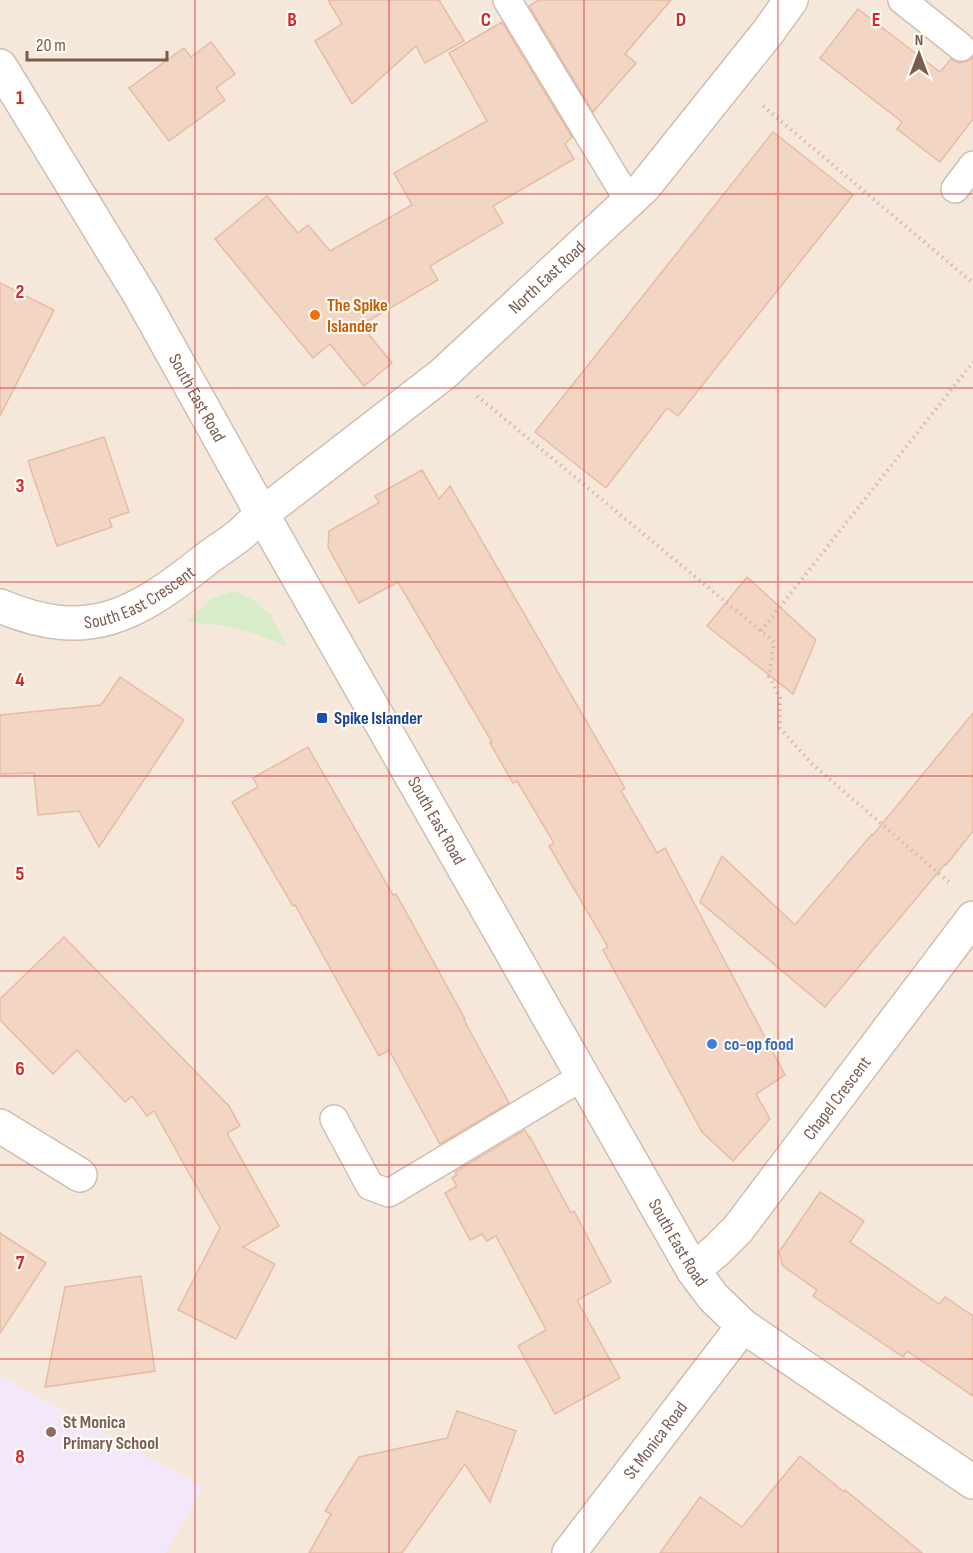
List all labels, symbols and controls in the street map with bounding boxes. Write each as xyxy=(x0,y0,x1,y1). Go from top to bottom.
text: B xyxy=(287,8,297,32)
text: C xyxy=(481,8,491,32)
text: D xyxy=(676,8,686,32)
text: E xyxy=(872,8,880,32)
scale bar xyxy=(27,24,166,62)
north arrow xyxy=(889,24,949,84)
text: N xyxy=(915,31,923,50)
text: 20 m xyxy=(36,35,66,56)
text: 1 xyxy=(16,86,24,110)
street label: North East Road xyxy=(504,236,590,318)
text: 2 xyxy=(16,280,24,304)
place label: The Spike Islander xyxy=(327,295,388,337)
marker: The Spike Islander xyxy=(308,308,322,322)
street label: South East Road xyxy=(164,350,230,446)
text: 3 xyxy=(16,474,25,498)
street label: South East Crescent xyxy=(83,561,199,633)
text: 4 xyxy=(15,668,25,692)
place label: Spike Islander xyxy=(334,708,423,729)
marker: Spike Islander xyxy=(315,711,329,725)
street label: South East Road xyxy=(403,773,470,868)
text: 5 xyxy=(16,862,25,886)
place label: co-op food xyxy=(724,1034,794,1055)
marker: co-op food xyxy=(705,1037,719,1051)
street label: Chapel Crescent xyxy=(799,1052,876,1144)
text: 6 xyxy=(15,1057,25,1081)
street label: South East Road xyxy=(644,1195,712,1290)
text: 7 xyxy=(16,1251,25,1275)
street label: St Monica Road xyxy=(619,1397,692,1483)
place label: St Monica Primary School xyxy=(63,1412,159,1454)
marker: St Monica Primary School xyxy=(44,1425,58,1439)
text: 8 xyxy=(15,1445,25,1469)

